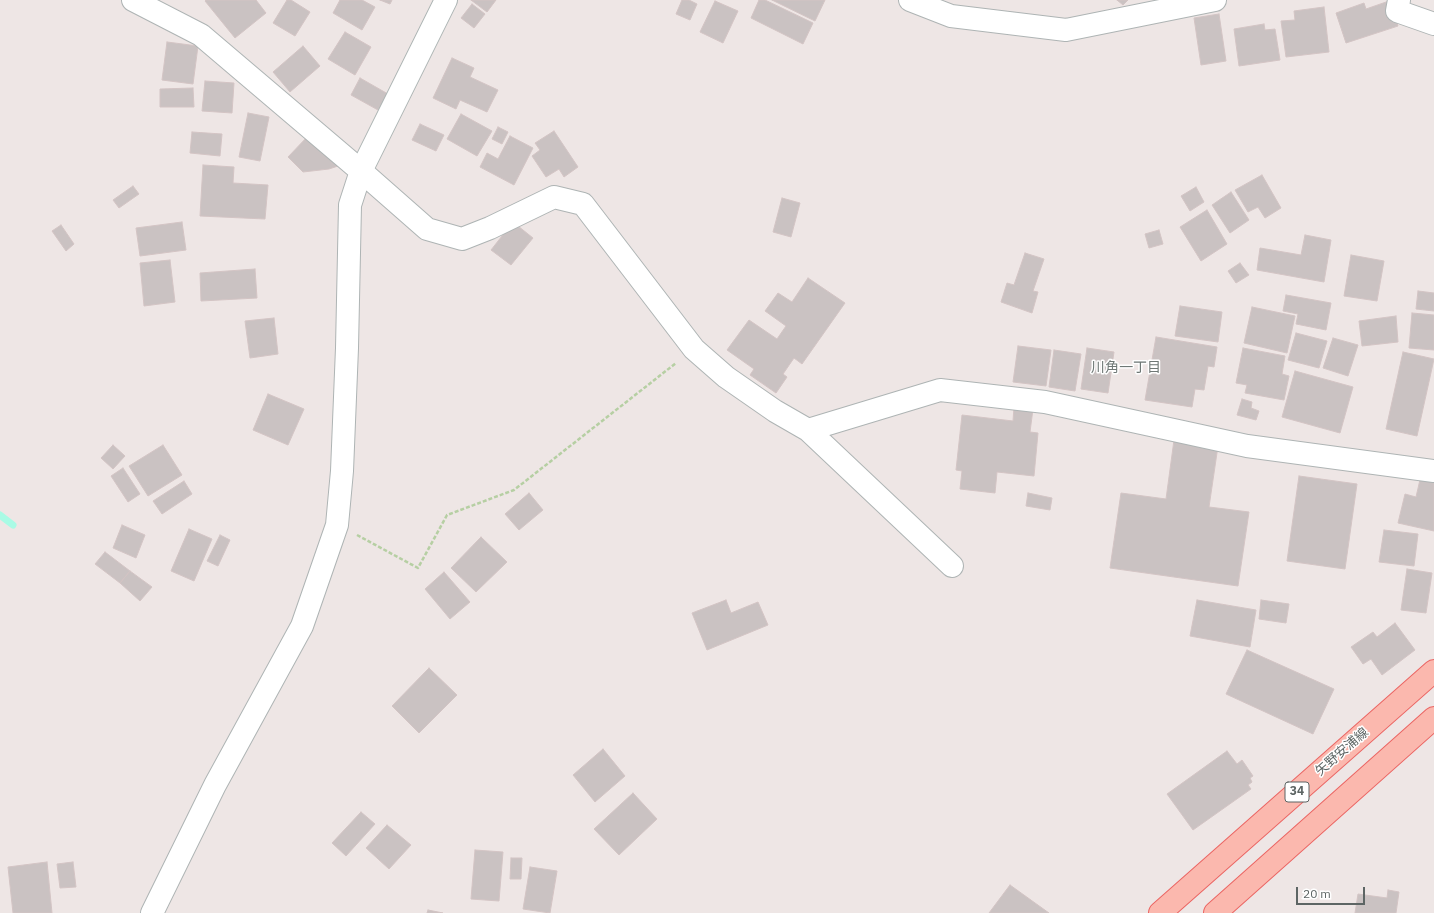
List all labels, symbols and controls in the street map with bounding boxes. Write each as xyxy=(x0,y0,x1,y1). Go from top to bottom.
district label: 川角一丁目 xyxy=(1091,360,1161,376)
street label: 矢野安浦線 xyxy=(1312,725,1372,779)
road number: 34 xyxy=(1285,782,1309,802)
scale bar xyxy=(1298,879,1367,905)
text: 20 m xyxy=(1303,886,1331,901)

